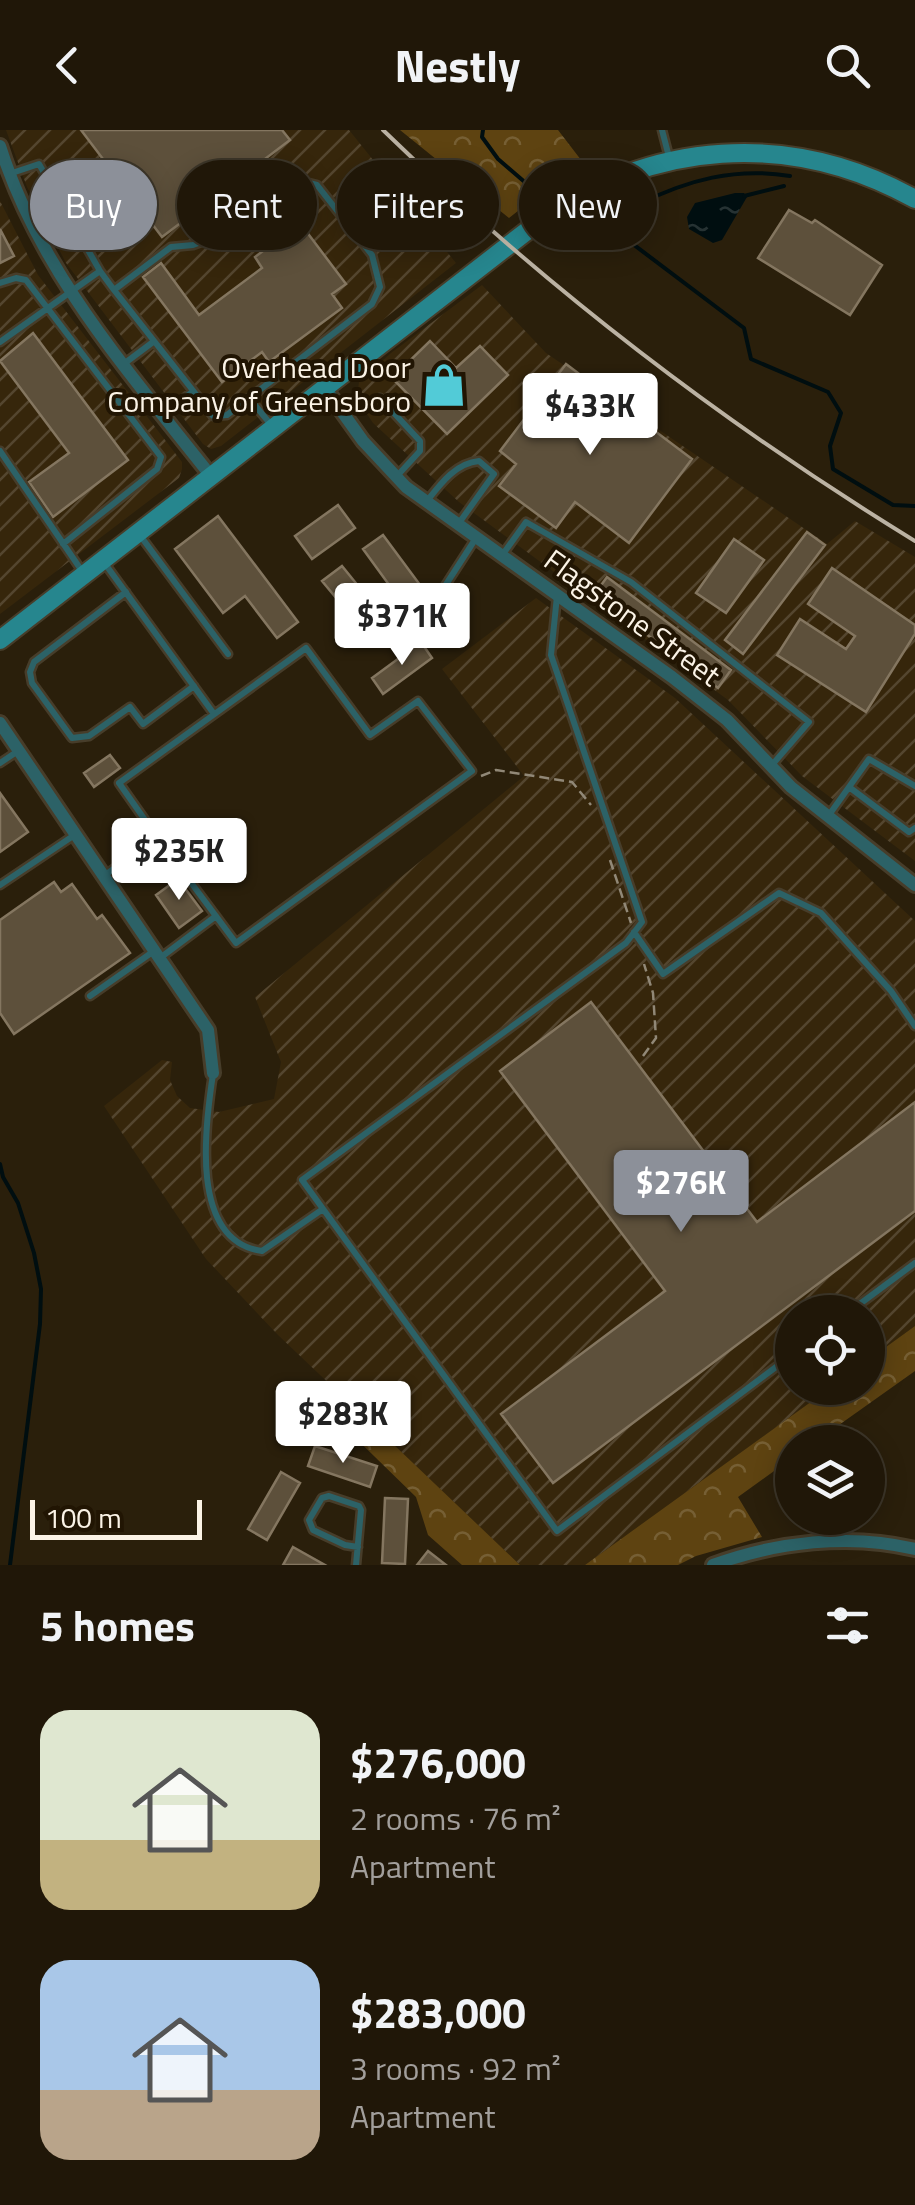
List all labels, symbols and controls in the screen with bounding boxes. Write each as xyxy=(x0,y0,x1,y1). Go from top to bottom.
text: Nestly xyxy=(394,31,521,99)
icon: back xyxy=(40,38,95,93)
icon: search xyxy=(820,38,875,93)
chip: Buy xyxy=(30,160,157,250)
chip: Rent xyxy=(177,160,317,250)
chip: Filters xyxy=(337,160,499,250)
chip: New xyxy=(519,160,657,250)
place label: Overhead Door Company of Greensboro xyxy=(107,344,411,424)
shop icon: Overhead Door Company of Greensboro xyxy=(420,361,468,409)
pin: $433K xyxy=(520,373,660,458)
text: $433K xyxy=(545,381,635,429)
street label: Flagstone Street xyxy=(535,537,731,697)
pin: $371K xyxy=(332,583,472,668)
text: $371K xyxy=(357,591,447,639)
pin: $235K xyxy=(109,818,249,903)
text: $235K xyxy=(134,826,224,874)
pin: $276K xyxy=(611,1150,751,1235)
text: $276K xyxy=(636,1158,726,1206)
map controls xyxy=(775,1295,885,1535)
button: locate xyxy=(775,1295,885,1405)
pin: $283K xyxy=(273,1381,413,1466)
text: $283K xyxy=(298,1389,388,1437)
button: layers xyxy=(775,1425,885,1535)
scale bar xyxy=(30,1495,202,1540)
text: 100 m xyxy=(45,1496,122,1539)
text: 5 homes xyxy=(40,1593,195,1657)
icon: filters xyxy=(820,1598,875,1653)
text: $276,000 xyxy=(350,1730,526,1794)
icon: home xyxy=(120,1750,240,1870)
text: 2 rooms · 76 m² xyxy=(350,1794,561,1842)
text: Apartment xyxy=(350,1842,496,1890)
text: $283,000 xyxy=(350,1980,526,2044)
icon: home xyxy=(120,2000,240,2120)
text: 3 rooms · 92 m² xyxy=(350,2044,561,2092)
text: Apartment xyxy=(350,2092,496,2140)

